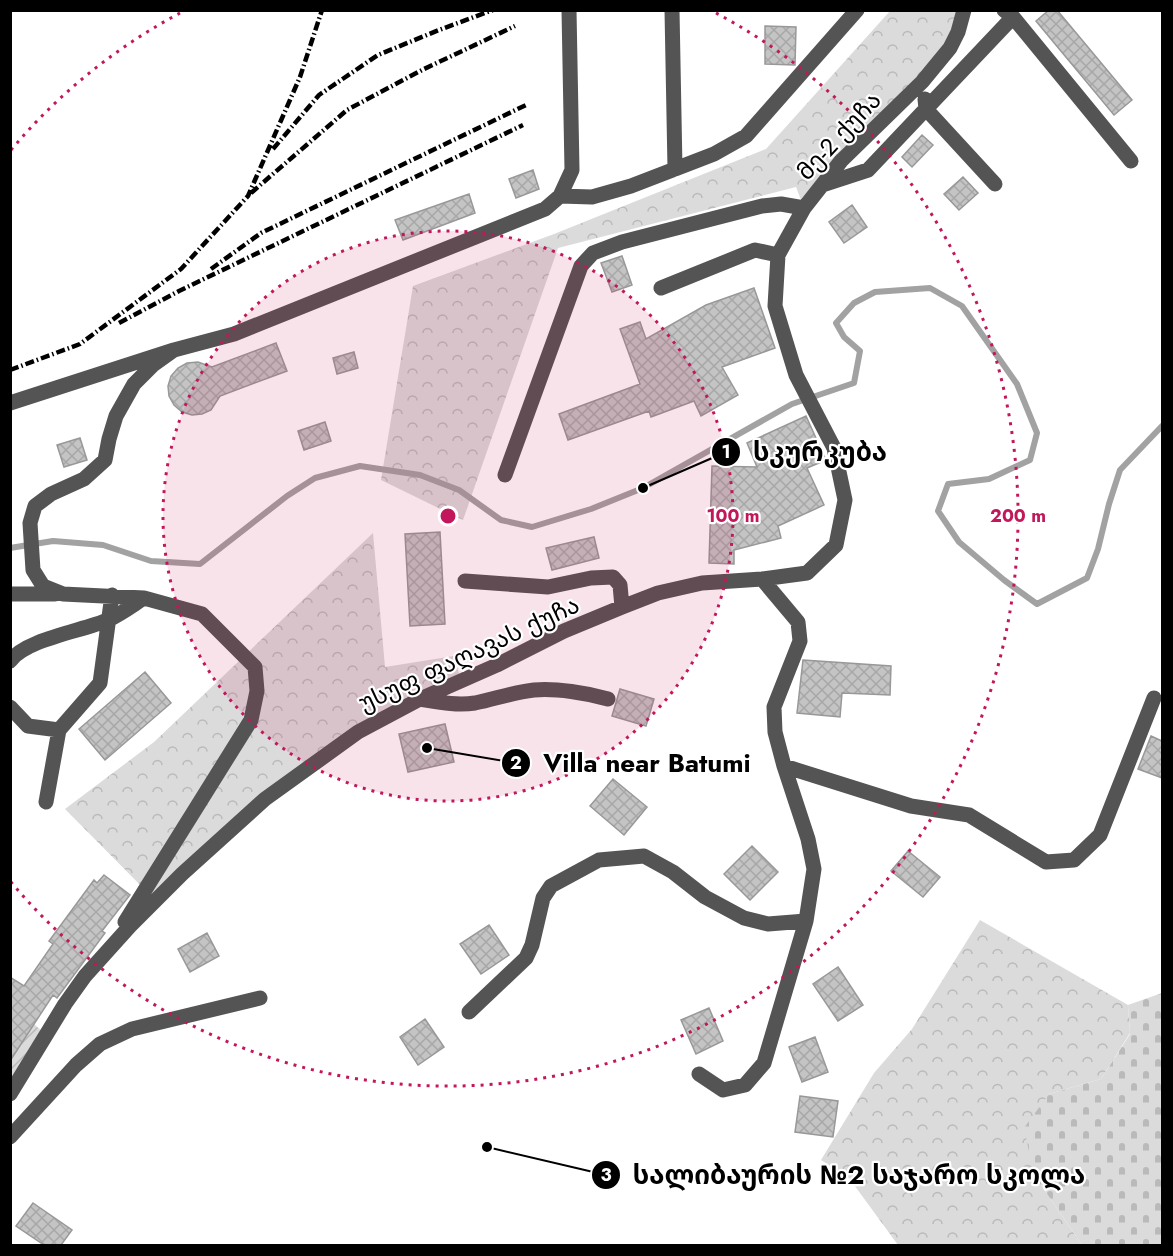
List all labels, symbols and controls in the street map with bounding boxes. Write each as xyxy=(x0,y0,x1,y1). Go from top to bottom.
street label: მე-2 ქუჩა xyxy=(788,83,889,188)
callout: სკურკუბა xyxy=(711,430,899,474)
text: სკურკუბა xyxy=(753,433,887,471)
text: 1 xyxy=(721,439,731,465)
text: 100 m xyxy=(706,503,760,529)
text: 200 m xyxy=(990,503,1046,529)
centre of rings xyxy=(438,506,458,526)
street label: უსუფ ფაღავას ქუჩა xyxy=(352,587,585,720)
callout: Villa near Batumi xyxy=(501,741,763,785)
text: Villa near Batumi xyxy=(542,744,751,782)
text: 2 xyxy=(510,750,522,776)
callout: სალიბაურის №2 საჯარო სკოლა xyxy=(591,1153,1097,1197)
text: სალიბაურის №2 საჯარო სკოლა xyxy=(633,1156,1085,1194)
text: 3 xyxy=(600,1162,612,1188)

